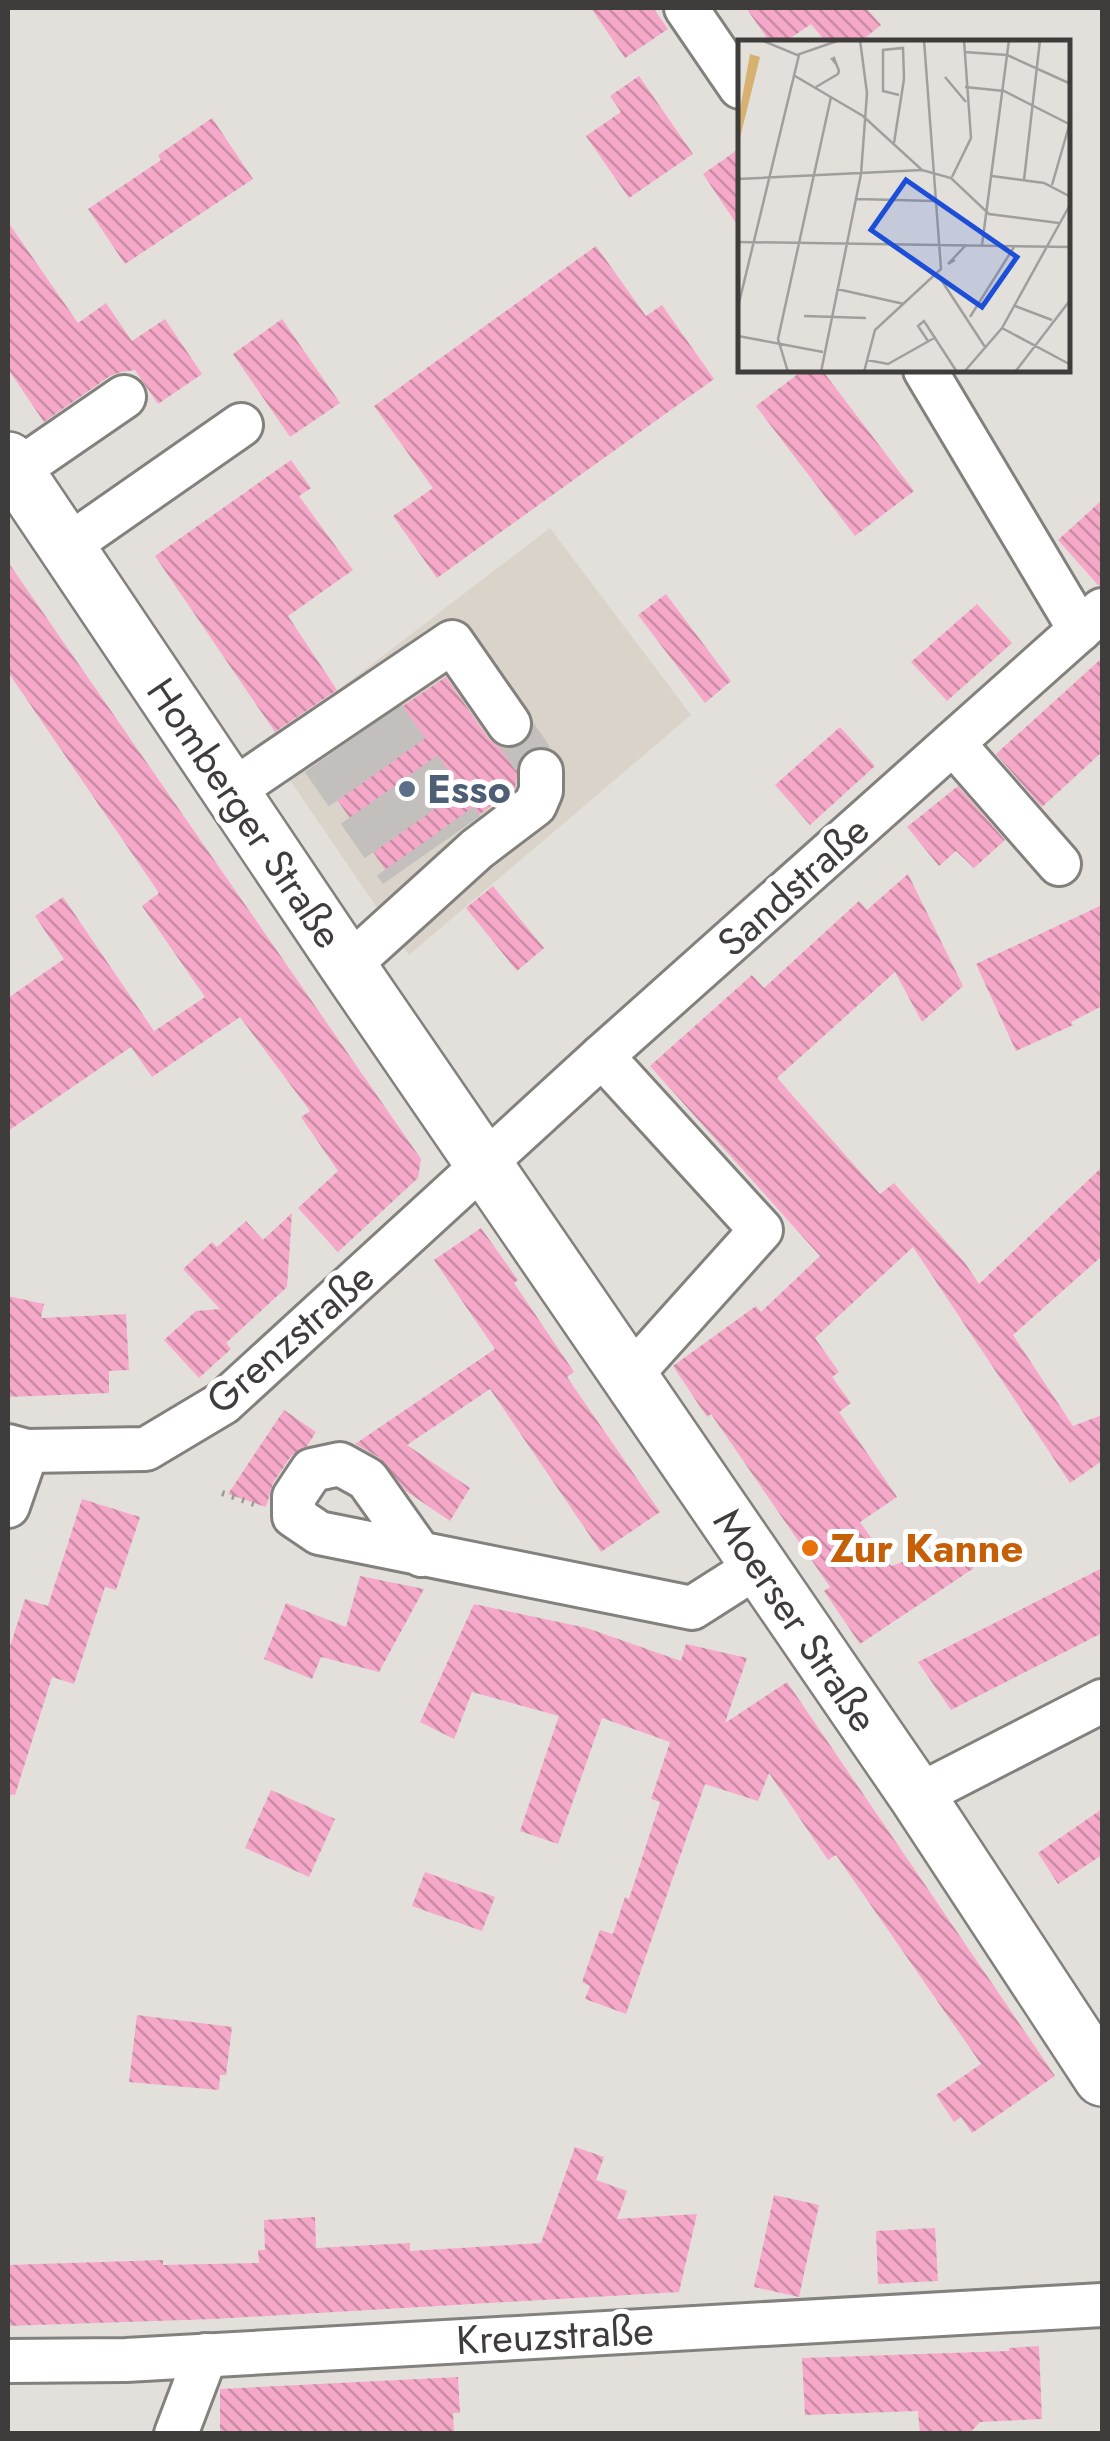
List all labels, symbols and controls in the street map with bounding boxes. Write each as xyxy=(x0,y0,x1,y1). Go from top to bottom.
inset map xyxy=(738,40,1070,372)
street label: Homberger Straße xyxy=(133,666,357,960)
place label: Esso xyxy=(427,760,511,818)
marker: Esso xyxy=(396,778,418,800)
street label: Sandstraße xyxy=(704,802,882,970)
street label: Grenzstraße xyxy=(193,1249,387,1427)
street label: Moerser Straße xyxy=(700,1497,892,1743)
place label: Zur Kanne xyxy=(830,1519,1023,1577)
marker: Zur Kanne xyxy=(799,1537,821,1559)
street label: Kreuzstraße xyxy=(455,2301,655,2369)

